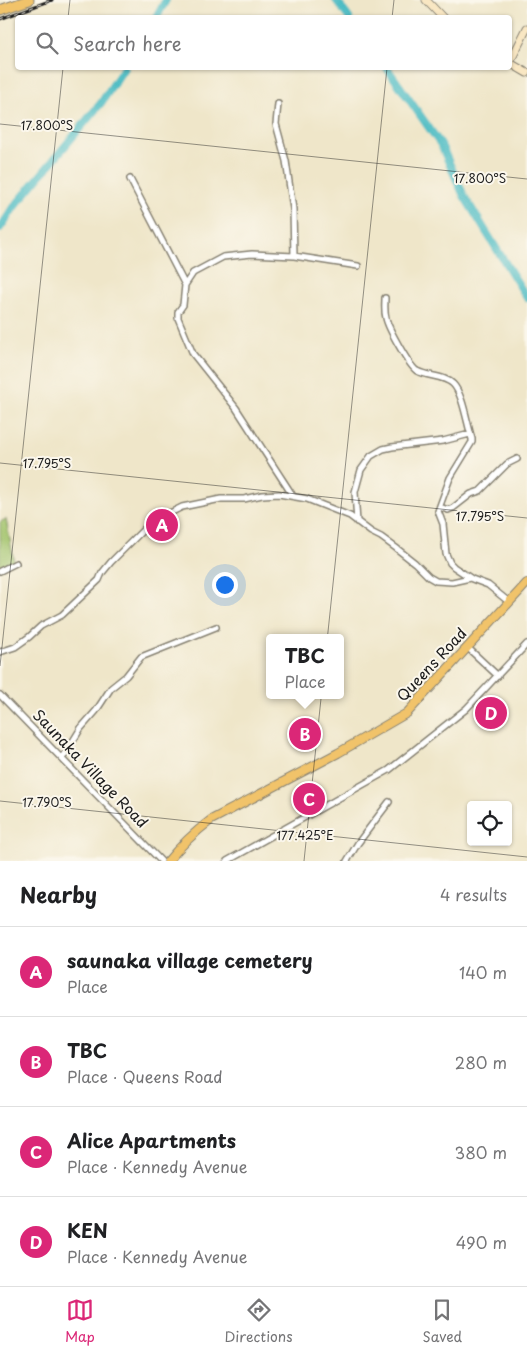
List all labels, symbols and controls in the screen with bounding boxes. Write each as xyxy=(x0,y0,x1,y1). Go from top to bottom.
search box xyxy=(15,15,512,70)
icon: search xyxy=(33,29,61,57)
text: Search here xyxy=(73,29,182,57)
text: 17.800°S xyxy=(21,116,73,134)
text: 17.800°S xyxy=(454,169,506,187)
text: 17.795°S xyxy=(23,454,71,472)
pin: A xyxy=(146,506,178,544)
text: 17.795°S xyxy=(456,507,504,525)
your location xyxy=(212,572,238,598)
street label: Queens Road xyxy=(390,622,471,706)
popup xyxy=(266,634,344,699)
text: TBC xyxy=(285,641,325,669)
text: Place xyxy=(285,669,325,693)
pin: D xyxy=(475,694,507,732)
street label: Saunaka Village Road xyxy=(28,703,154,832)
pin: B xyxy=(289,715,321,753)
pin: C xyxy=(293,780,325,818)
text: 17.790°S xyxy=(22,793,72,811)
map controls xyxy=(467,801,512,846)
button: locate xyxy=(467,801,512,846)
text: 177.425°E xyxy=(277,826,333,844)
text: Nearby xyxy=(20,878,97,910)
text: 4 results xyxy=(440,882,507,906)
text: saunaka village cemetery xyxy=(67,946,313,974)
text: A xyxy=(30,960,42,984)
text: 140 m xyxy=(459,960,507,984)
text: Place xyxy=(67,974,108,998)
text: TBC xyxy=(67,1036,107,1064)
text: B xyxy=(31,1050,41,1074)
text: 280 m xyxy=(455,1050,507,1074)
text: Place · Queens Road xyxy=(67,1064,223,1088)
text: Alice Apartments xyxy=(67,1126,236,1154)
text: C xyxy=(30,1140,42,1164)
text: 380 m xyxy=(455,1140,507,1164)
text: Place · Kennedy Avenue xyxy=(67,1154,247,1178)
text: KEN xyxy=(67,1216,108,1244)
text: D xyxy=(30,1230,42,1254)
text: 490 m xyxy=(456,1230,507,1254)
text: Place · Kennedy Avenue xyxy=(67,1244,247,1268)
tab: Map xyxy=(65,1296,95,1347)
tab: Directions xyxy=(225,1296,293,1347)
tab: Saved xyxy=(422,1296,462,1347)

